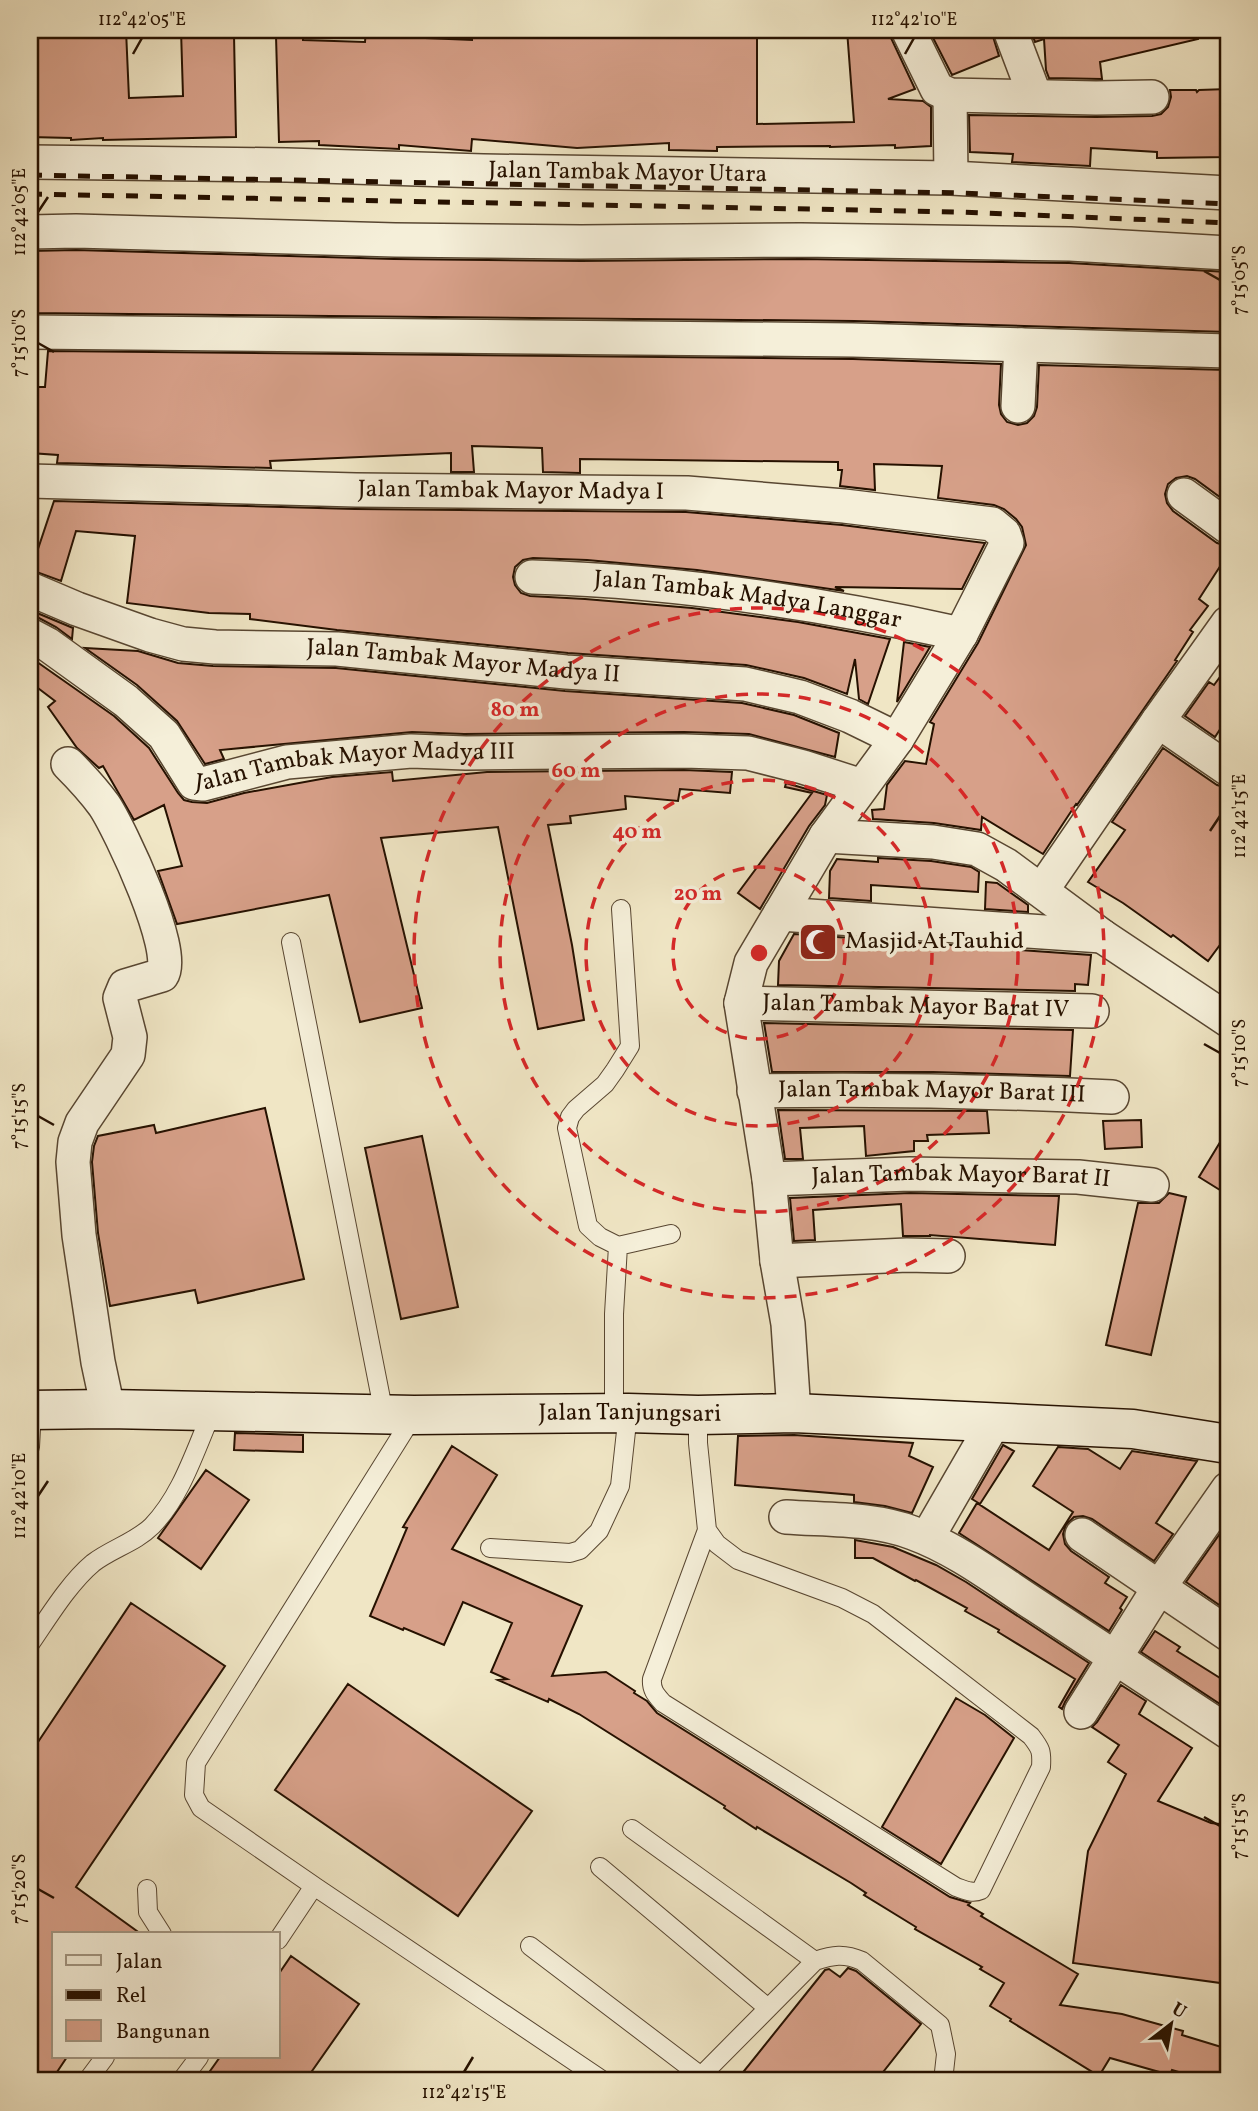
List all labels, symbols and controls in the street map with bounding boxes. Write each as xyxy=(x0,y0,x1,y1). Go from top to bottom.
text: 112°42'05"E xyxy=(98,8,186,33)
text: 112°42'10"E xyxy=(871,8,957,33)
street label: Jalan Tambak Mayor Utara xyxy=(488,154,768,192)
text: 112°42'05"E xyxy=(8,168,33,256)
text: 7°15'05"S xyxy=(1228,245,1253,315)
text: 7°15'10"S xyxy=(8,309,33,377)
street label: Jalan Tambak Mayor Madya I xyxy=(358,473,664,510)
street label: Jalan Tambak Madya Langgar xyxy=(593,563,904,638)
street label: Jalan Tambak Mayor Madya II xyxy=(306,632,621,693)
text: 80 m xyxy=(491,696,539,725)
street label: Jalan Tambak Mayor Madya III xyxy=(193,734,515,801)
text: 60 m xyxy=(552,757,600,786)
text: 112°42'15"E xyxy=(1228,773,1253,858)
text: 40 m xyxy=(612,818,662,847)
text: 20 m xyxy=(674,880,722,909)
mosque icon: Masjid At Tauhid xyxy=(797,921,839,963)
place label: Masjid At Tauhid xyxy=(845,925,1024,959)
centre of rings xyxy=(747,941,771,965)
street label: Jalan Tambak Mayor Barat IV xyxy=(762,986,1070,1027)
text: 7°15'10"S xyxy=(1228,1019,1253,1087)
street label: Jalan Tambak Mayor Barat III xyxy=(778,1073,1086,1113)
text: 7°15'15"S xyxy=(8,1083,33,1149)
street label: Jalan Tambak Mayor Barat II xyxy=(811,1157,1112,1197)
street label: Jalan Tanjungsari xyxy=(538,1396,722,1432)
text: 112°42'10"E xyxy=(8,1453,33,1539)
text: 7°15'15"S xyxy=(1228,1793,1253,1859)
text: 7°15'20"S xyxy=(8,1854,33,1924)
legend xyxy=(52,1932,280,2058)
text: Jalan xyxy=(116,1948,163,1977)
text: Rel xyxy=(116,1982,146,2011)
north arrow xyxy=(1136,1988,1206,2058)
text: U xyxy=(1166,1997,1191,2026)
text: Bangunan xyxy=(116,2018,210,2047)
text: 112°42'15"E xyxy=(422,2081,507,2106)

